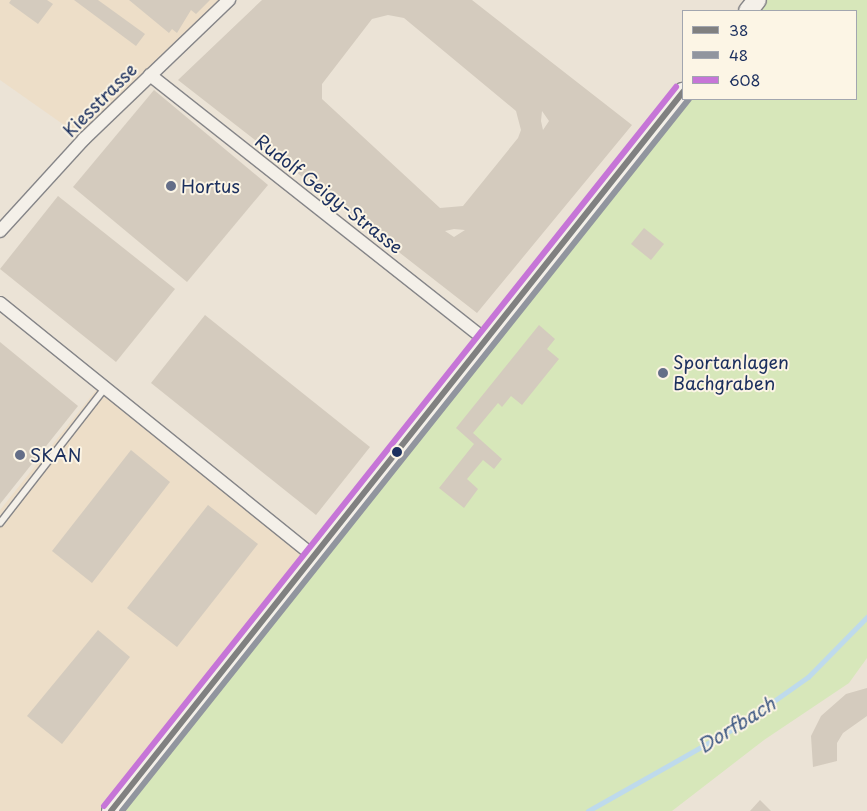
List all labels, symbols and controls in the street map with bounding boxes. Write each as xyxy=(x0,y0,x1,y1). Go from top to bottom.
legend xyxy=(682,10,857,100)
text: 38 xyxy=(729,18,748,41)
text: 48 xyxy=(729,43,748,66)
street label: Kiesstrasse xyxy=(59,59,141,141)
text: 608 xyxy=(729,68,760,91)
street label: Rudolf Geigy-Strasse xyxy=(251,130,407,258)
place label: Hortus xyxy=(181,175,240,197)
marker: Hortus xyxy=(165,180,177,192)
place label: Sportanlagen Bachgraben xyxy=(673,352,789,394)
marker: Sportanlagen Bachgraben xyxy=(657,367,669,379)
place label: SKAN xyxy=(30,444,82,466)
unlabelled marker xyxy=(392,447,402,457)
marker: SKAN xyxy=(14,449,26,461)
water label: Dorfbach xyxy=(693,692,779,758)

